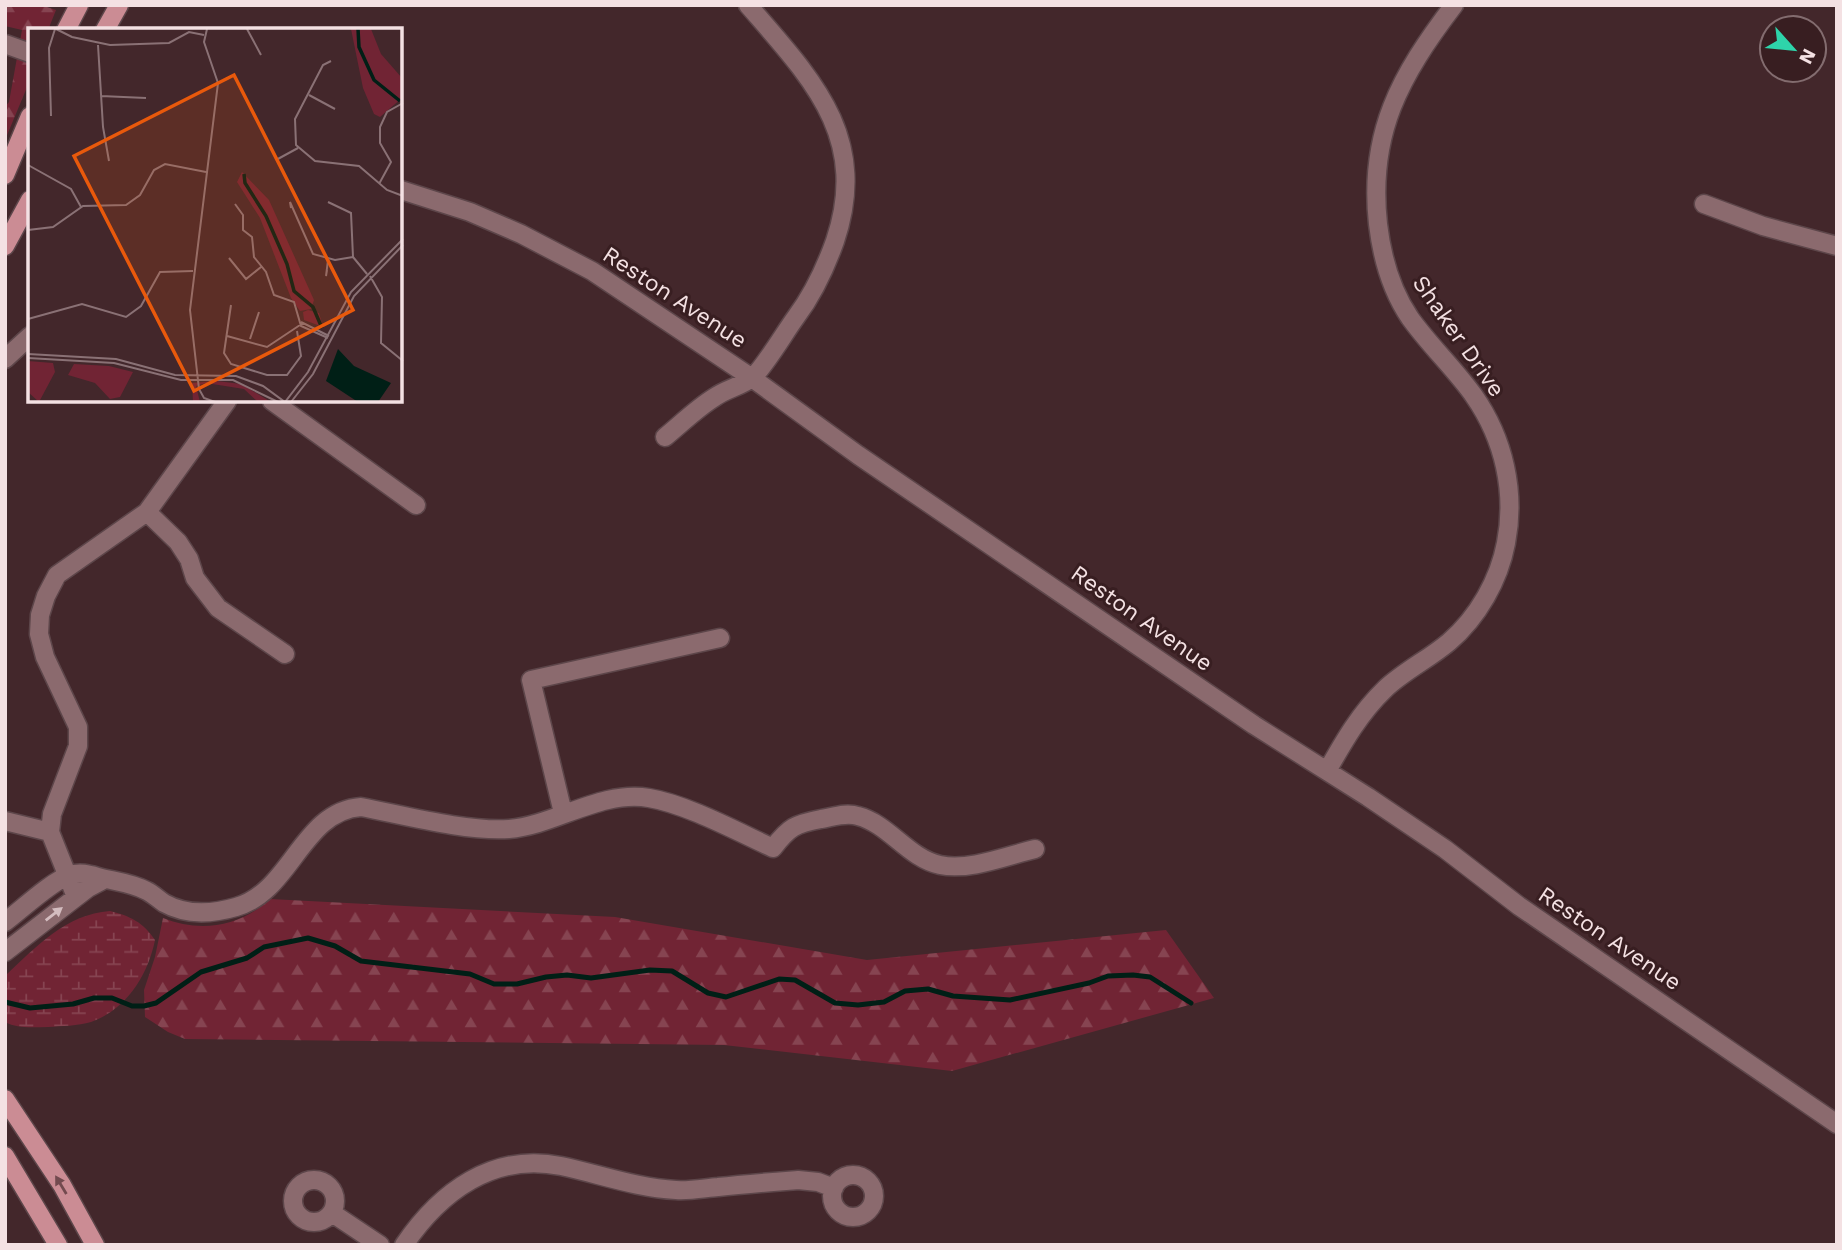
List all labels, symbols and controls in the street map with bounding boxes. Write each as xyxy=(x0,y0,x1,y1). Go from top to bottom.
north arrow xyxy=(1758,14,1828,84)
inset map xyxy=(28,28,402,402)
text: N xyxy=(1794,45,1821,68)
street label: Reston Avenue xyxy=(598,241,752,354)
street label: Shaker Drive xyxy=(1407,270,1510,402)
street label: Reston Avenue xyxy=(1066,560,1218,677)
street label: Reston Avenue xyxy=(1533,881,1686,996)
one-way arrow xyxy=(45,906,63,921)
one-way arrow xyxy=(55,1176,68,1195)

